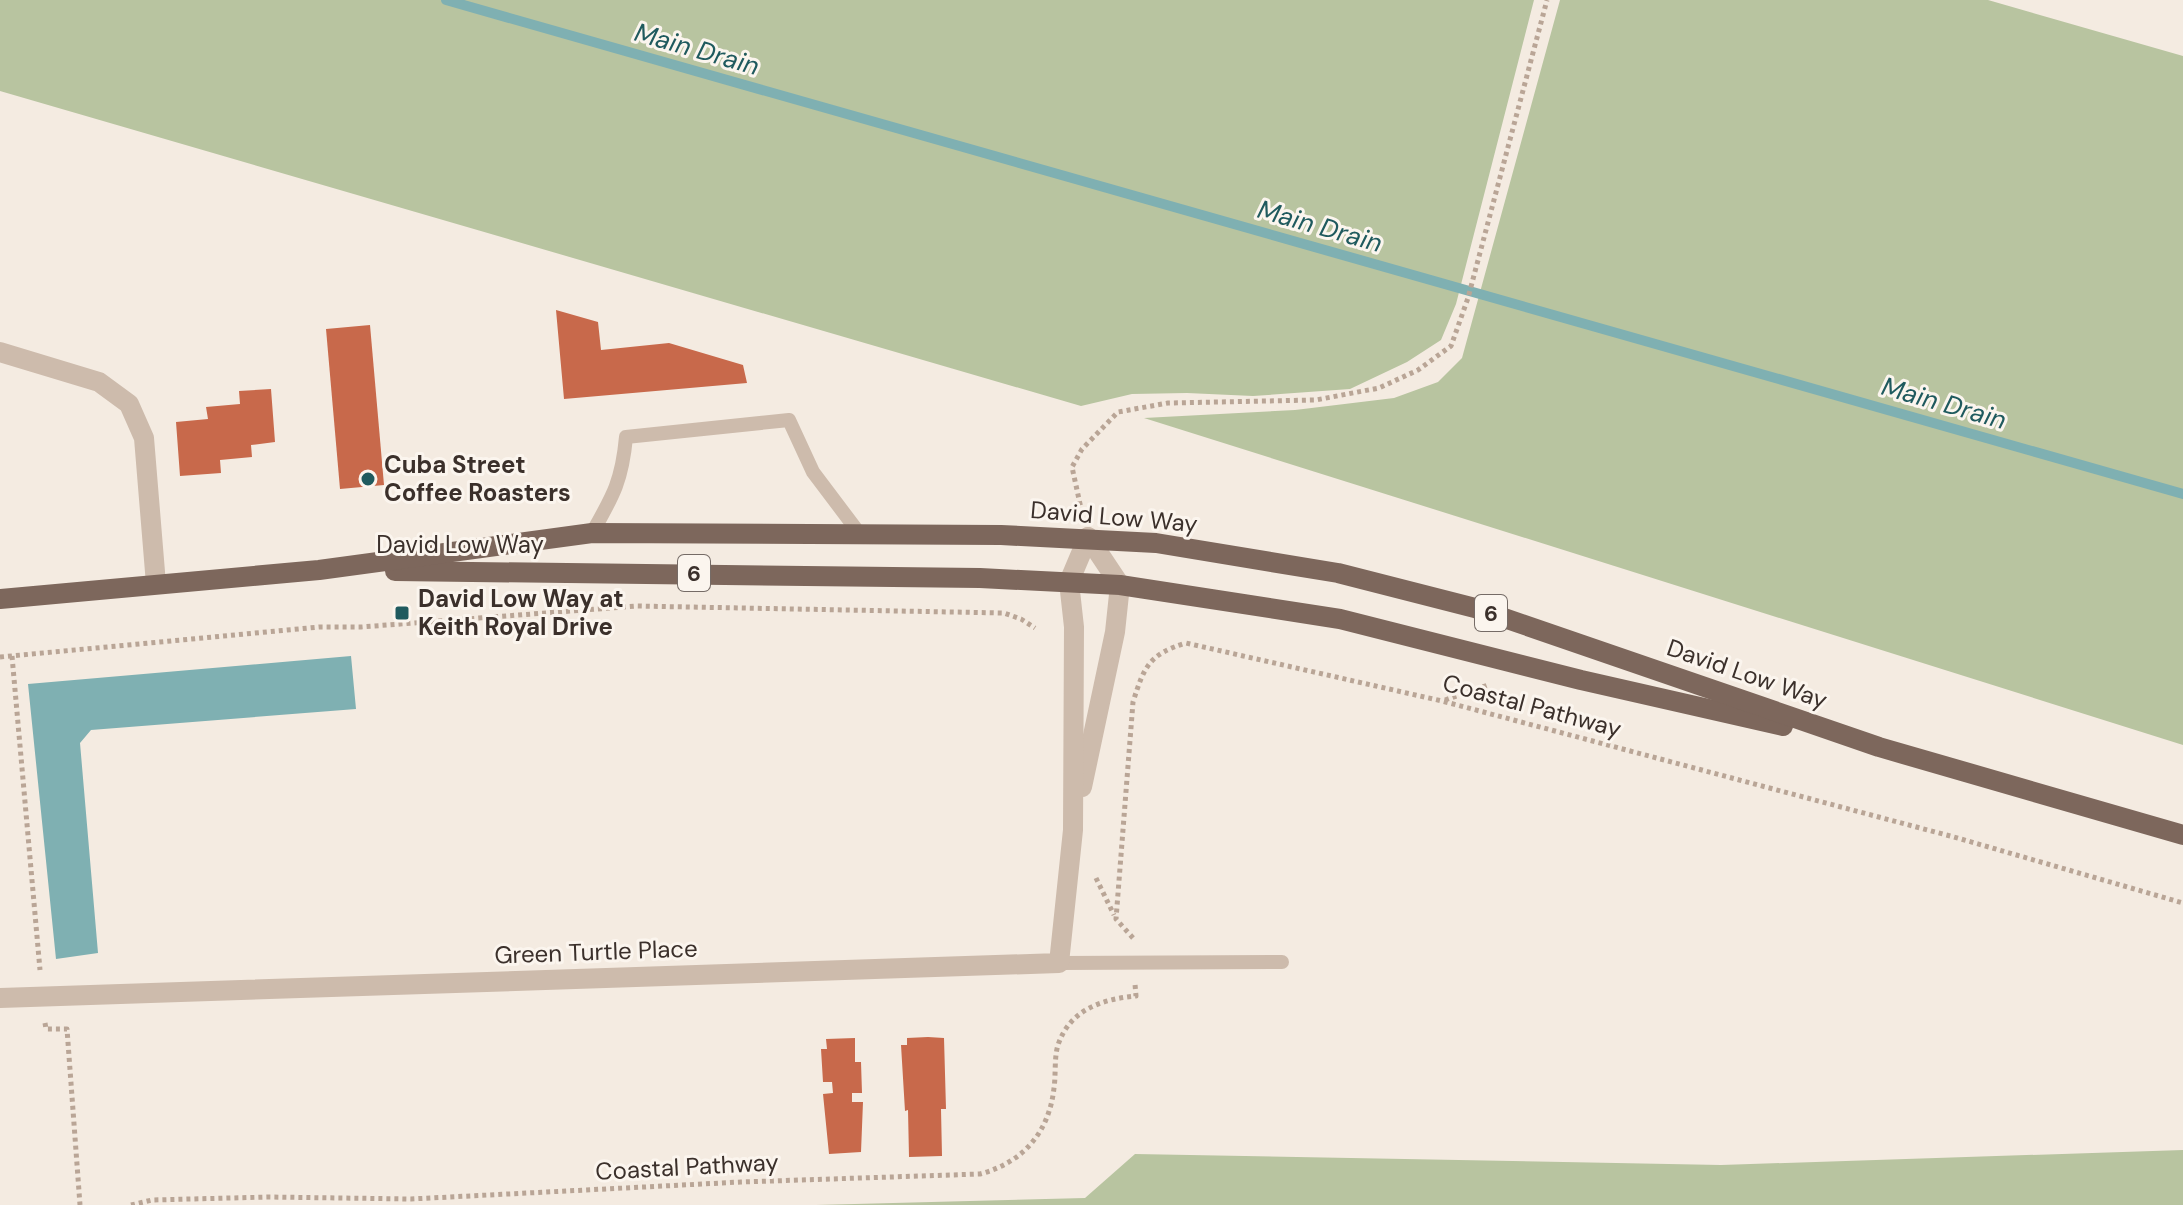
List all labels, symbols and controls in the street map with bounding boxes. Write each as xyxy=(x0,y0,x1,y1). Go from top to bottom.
water label: Main Drain xyxy=(631,15,763,83)
water label: Main Drain xyxy=(1254,192,1386,260)
water label: Main Drain xyxy=(1878,369,2010,437)
place label: Cuba Street Coffee Roasters xyxy=(384,449,571,508)
marker: Cuba Street Coffee Roasters xyxy=(359,470,377,488)
street label: David Low Way xyxy=(1029,494,1199,539)
street label: David Low Way xyxy=(376,529,544,560)
road number: 6 xyxy=(678,555,710,591)
place label: David Low Way at Keith Royal Drive xyxy=(418,583,624,642)
road number: 6 xyxy=(1475,595,1507,631)
marker: David Low Way at Keith Royal Drive xyxy=(393,604,411,622)
street label: David Low Way xyxy=(1663,632,1831,715)
street label: Coastal Pathway xyxy=(1440,667,1625,744)
street label: Green Turtle Place xyxy=(494,932,698,971)
street label: Coastal Pathway xyxy=(595,1146,779,1187)

